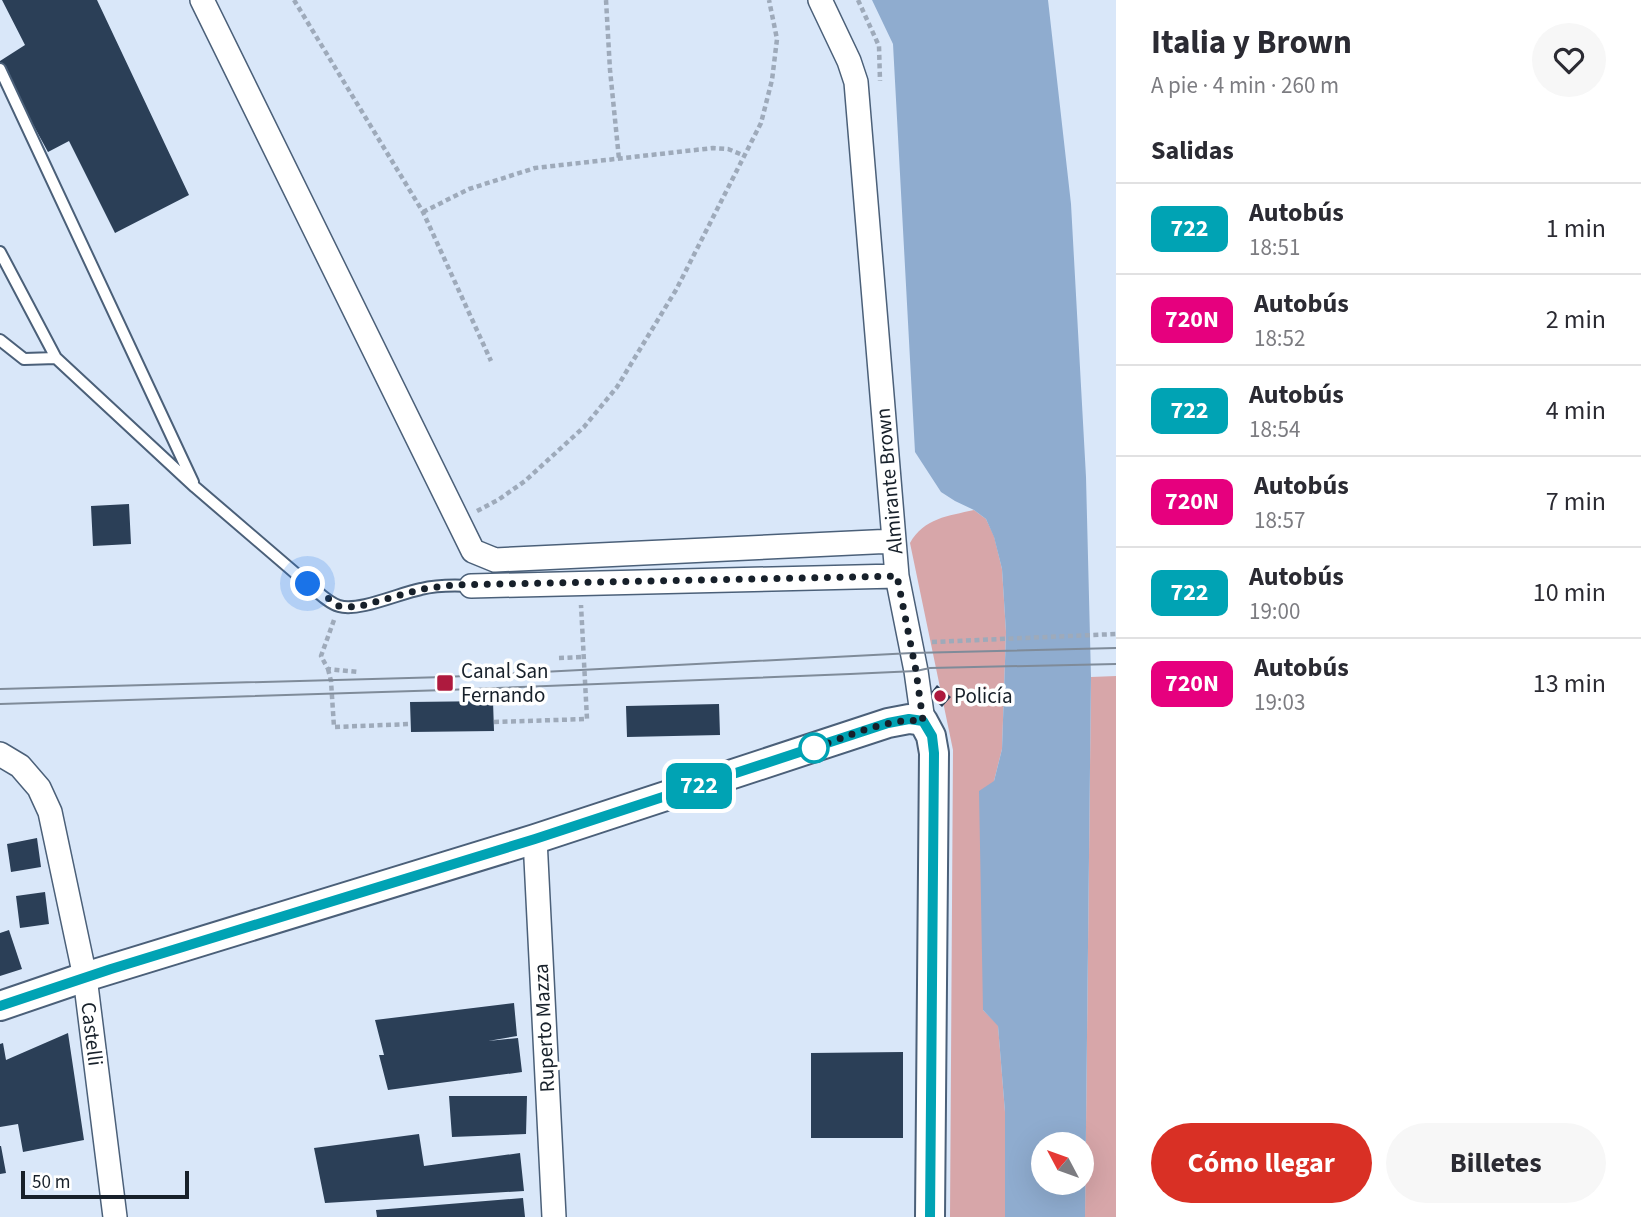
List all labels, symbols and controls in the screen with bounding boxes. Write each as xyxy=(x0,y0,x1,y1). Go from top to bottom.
text: Italia y Brown xyxy=(1151,19,1352,66)
button: heart xyxy=(1532,23,1606,97)
text: A pie · 4 min · 260 m xyxy=(1151,69,1339,102)
text: Salidas xyxy=(1151,132,1234,169)
text: Autobús xyxy=(1249,194,1344,231)
text: 1 min xyxy=(1546,210,1606,247)
text: 722 xyxy=(1170,211,1209,246)
text: 18:51 xyxy=(1249,231,1300,264)
text: Autobús xyxy=(1254,285,1349,322)
text: 2 min xyxy=(1546,301,1606,338)
text: 720N xyxy=(1165,302,1219,337)
text: 18:52 xyxy=(1254,322,1305,355)
text: Autobús xyxy=(1249,376,1344,413)
text: 4 min xyxy=(1546,392,1606,429)
text: 722 xyxy=(1170,393,1209,428)
street label: Almirante Brown xyxy=(868,407,910,555)
text: 18:54 xyxy=(1249,413,1300,446)
text: Autobús xyxy=(1254,467,1349,504)
text: 7 min xyxy=(1546,483,1606,520)
text: 720N xyxy=(1165,484,1219,519)
text: 18:57 xyxy=(1254,504,1305,537)
text: Autobús xyxy=(1249,558,1344,595)
your location xyxy=(290,566,325,601)
text: 10 min xyxy=(1533,574,1606,611)
text: 722 xyxy=(1170,575,1209,610)
text: 19:00 xyxy=(1249,595,1300,628)
text: Autobús xyxy=(1254,649,1349,686)
place label: Canal San Fernando xyxy=(461,656,549,710)
text: 13 min xyxy=(1533,665,1606,702)
text: 720N xyxy=(1165,666,1219,701)
marker: Canal San Fernando xyxy=(435,673,455,693)
place label: Policía xyxy=(954,681,1013,711)
text: 19:03 xyxy=(1254,686,1305,719)
marker: Policía xyxy=(932,688,948,704)
unlabelled marker xyxy=(799,733,829,763)
line badge: 722 xyxy=(659,763,739,809)
text: 722 xyxy=(680,768,718,803)
street label: Ruperto Mazza xyxy=(526,963,562,1093)
street label: Castelli xyxy=(73,1000,111,1068)
button: Cómo llegar xyxy=(1151,1123,1372,1203)
button: Billetes xyxy=(1386,1123,1606,1203)
north arrow xyxy=(1031,1132,1094,1195)
map controls xyxy=(1031,1132,1094,1195)
scale bar xyxy=(21,1168,189,1200)
text: 50 m xyxy=(32,1169,70,1196)

